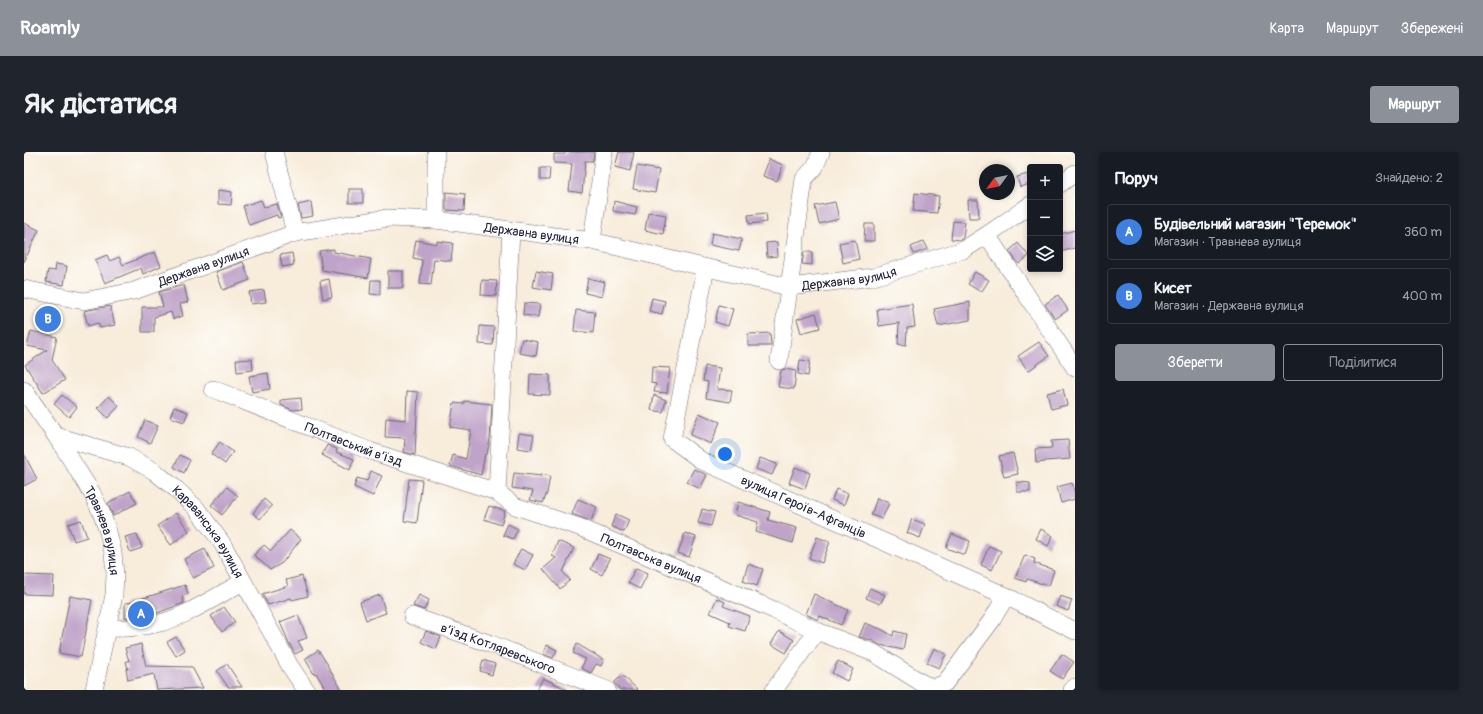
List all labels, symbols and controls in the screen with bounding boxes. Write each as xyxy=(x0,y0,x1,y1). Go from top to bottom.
text: Roamly xyxy=(20,16,80,40)
text: Карта xyxy=(1269,20,1304,37)
text: Маршрут xyxy=(1326,20,1379,37)
text: Збережені xyxy=(1401,20,1463,37)
button: Маршрут xyxy=(1370,86,1459,123)
text: Як дістатися xyxy=(24,87,177,122)
north arrow xyxy=(979,164,1015,200)
map controls xyxy=(1027,164,1063,272)
button: + xyxy=(1027,164,1063,200)
text: Поруч xyxy=(1115,168,1158,189)
text: Знайдено: 2 xyxy=(1375,170,1443,186)
button: − xyxy=(1027,200,1063,236)
text: Будівельний магазин "Теремок" xyxy=(1154,215,1357,234)
street label: Державна вулиця xyxy=(482,219,580,248)
text: A xyxy=(1125,224,1133,240)
text: 360 m xyxy=(1404,224,1442,240)
text: Магазин · Травнева вулиця xyxy=(1154,234,1301,250)
button: layers xyxy=(1027,236,1063,272)
street label: Державна вулиця xyxy=(155,243,251,291)
street label: Державна вулиця xyxy=(800,263,898,295)
text: Кисет xyxy=(1154,279,1192,298)
text: B xyxy=(1125,288,1133,304)
text: 400 m xyxy=(1402,288,1442,304)
text: Магазин · Державна вулиця xyxy=(1154,298,1304,314)
pin: B xyxy=(35,304,61,334)
button: Зберегти xyxy=(1115,344,1275,381)
button: Поділитися xyxy=(1283,344,1443,381)
street label: Полтавський в’їзд xyxy=(302,419,404,470)
your location xyxy=(715,444,735,464)
street label: вулиця Героїв-Афганців xyxy=(738,472,869,542)
street label: Травнева вулиця xyxy=(81,483,122,576)
street label: Караванська вулиця xyxy=(168,483,247,581)
street label: Полтавська вулиця xyxy=(598,530,703,587)
pin: A xyxy=(128,599,154,629)
street label: в’їзд Котляревського xyxy=(438,620,558,678)

